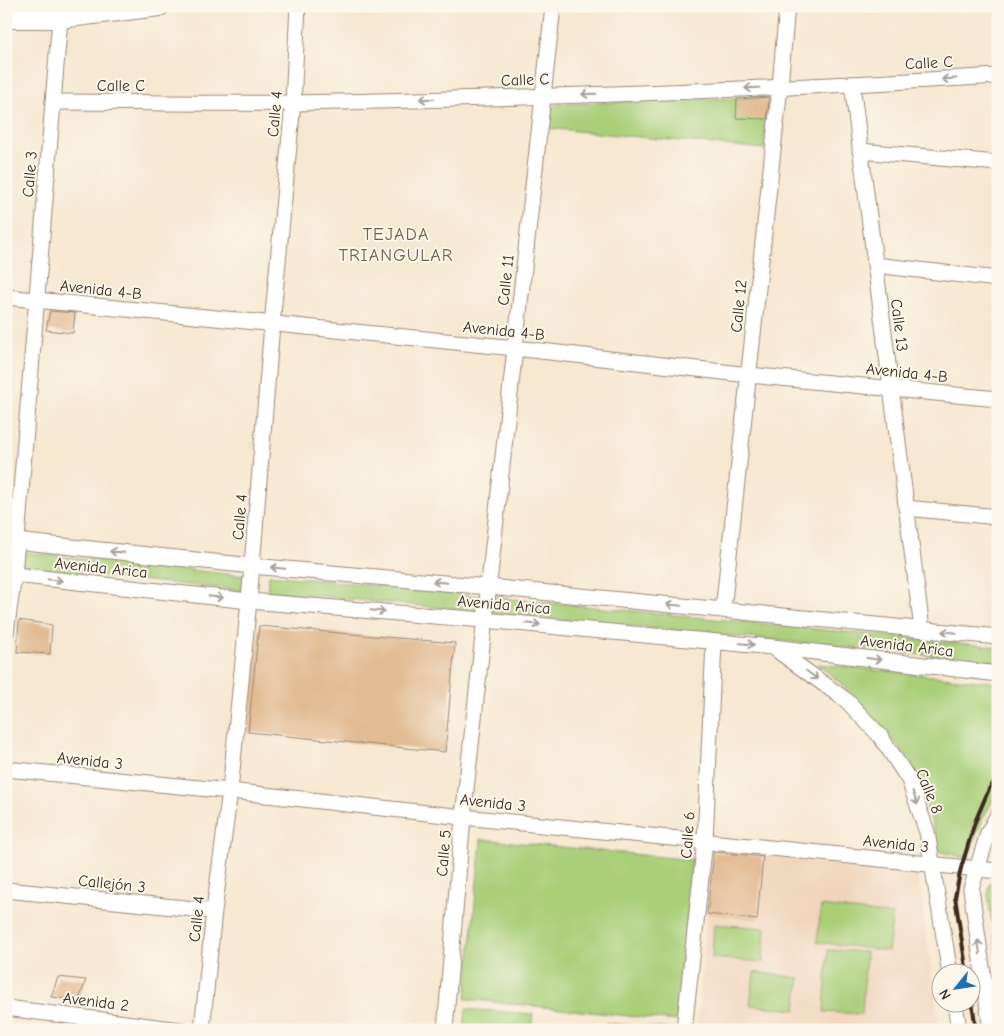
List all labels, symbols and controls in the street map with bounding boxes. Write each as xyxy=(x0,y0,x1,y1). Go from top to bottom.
street label: Calle C xyxy=(904,53,954,73)
street label: Calle C xyxy=(501,70,550,90)
one-way arrow xyxy=(941,74,957,83)
street label: Calle C xyxy=(97,77,145,95)
one-way arrow xyxy=(744,83,760,92)
street label: Calle 4 xyxy=(264,90,286,138)
one-way arrow xyxy=(582,90,598,99)
one-way arrow xyxy=(419,95,435,104)
street label: Calle 3 xyxy=(19,150,41,198)
district label: TEJADA TRIANGULAR xyxy=(339,224,454,266)
street label: Calle 11 xyxy=(494,254,518,306)
street label: Avenida 4-B xyxy=(59,277,143,303)
street label: Calle 12 xyxy=(727,279,751,333)
street label: Calle 13 xyxy=(887,298,911,352)
street label: Avenida 4-B xyxy=(462,318,546,344)
street label: Avenida 4-B xyxy=(865,360,949,386)
street label: Calle 4 xyxy=(229,493,251,541)
one-way arrow xyxy=(109,547,125,556)
street label: Avenida Arica xyxy=(53,554,148,582)
one-way arrow xyxy=(271,564,287,573)
one-way arrow xyxy=(46,575,62,585)
one-way arrow xyxy=(432,578,448,587)
one-way arrow xyxy=(208,592,224,602)
street label: Avenida Arica xyxy=(457,592,551,618)
one-way arrow xyxy=(667,601,683,610)
one-way arrow xyxy=(370,607,386,616)
one-way arrow xyxy=(525,619,541,629)
one-way arrow xyxy=(942,627,958,637)
street label: Avenida Arica xyxy=(859,631,954,661)
one-way arrow xyxy=(739,640,755,649)
one-way arrow xyxy=(865,654,881,664)
one-way arrow xyxy=(805,670,819,681)
street label: Avenida 3 xyxy=(56,749,124,773)
street label: Calle 8 xyxy=(912,766,946,816)
one-way arrow xyxy=(911,789,920,805)
street label: Avenida 3 xyxy=(459,791,527,815)
street label: Calle 6 xyxy=(677,811,699,859)
street label: Calle 5 xyxy=(433,829,455,877)
street label: Avenida 3 xyxy=(862,832,930,856)
street label: Callejón 3 xyxy=(77,872,146,896)
street label: Calle 4 xyxy=(186,895,208,943)
one-way arrow xyxy=(974,939,984,955)
north arrow xyxy=(932,964,982,1014)
text: N xyxy=(936,986,955,1002)
street label: Avenida 2 xyxy=(62,989,130,1015)

